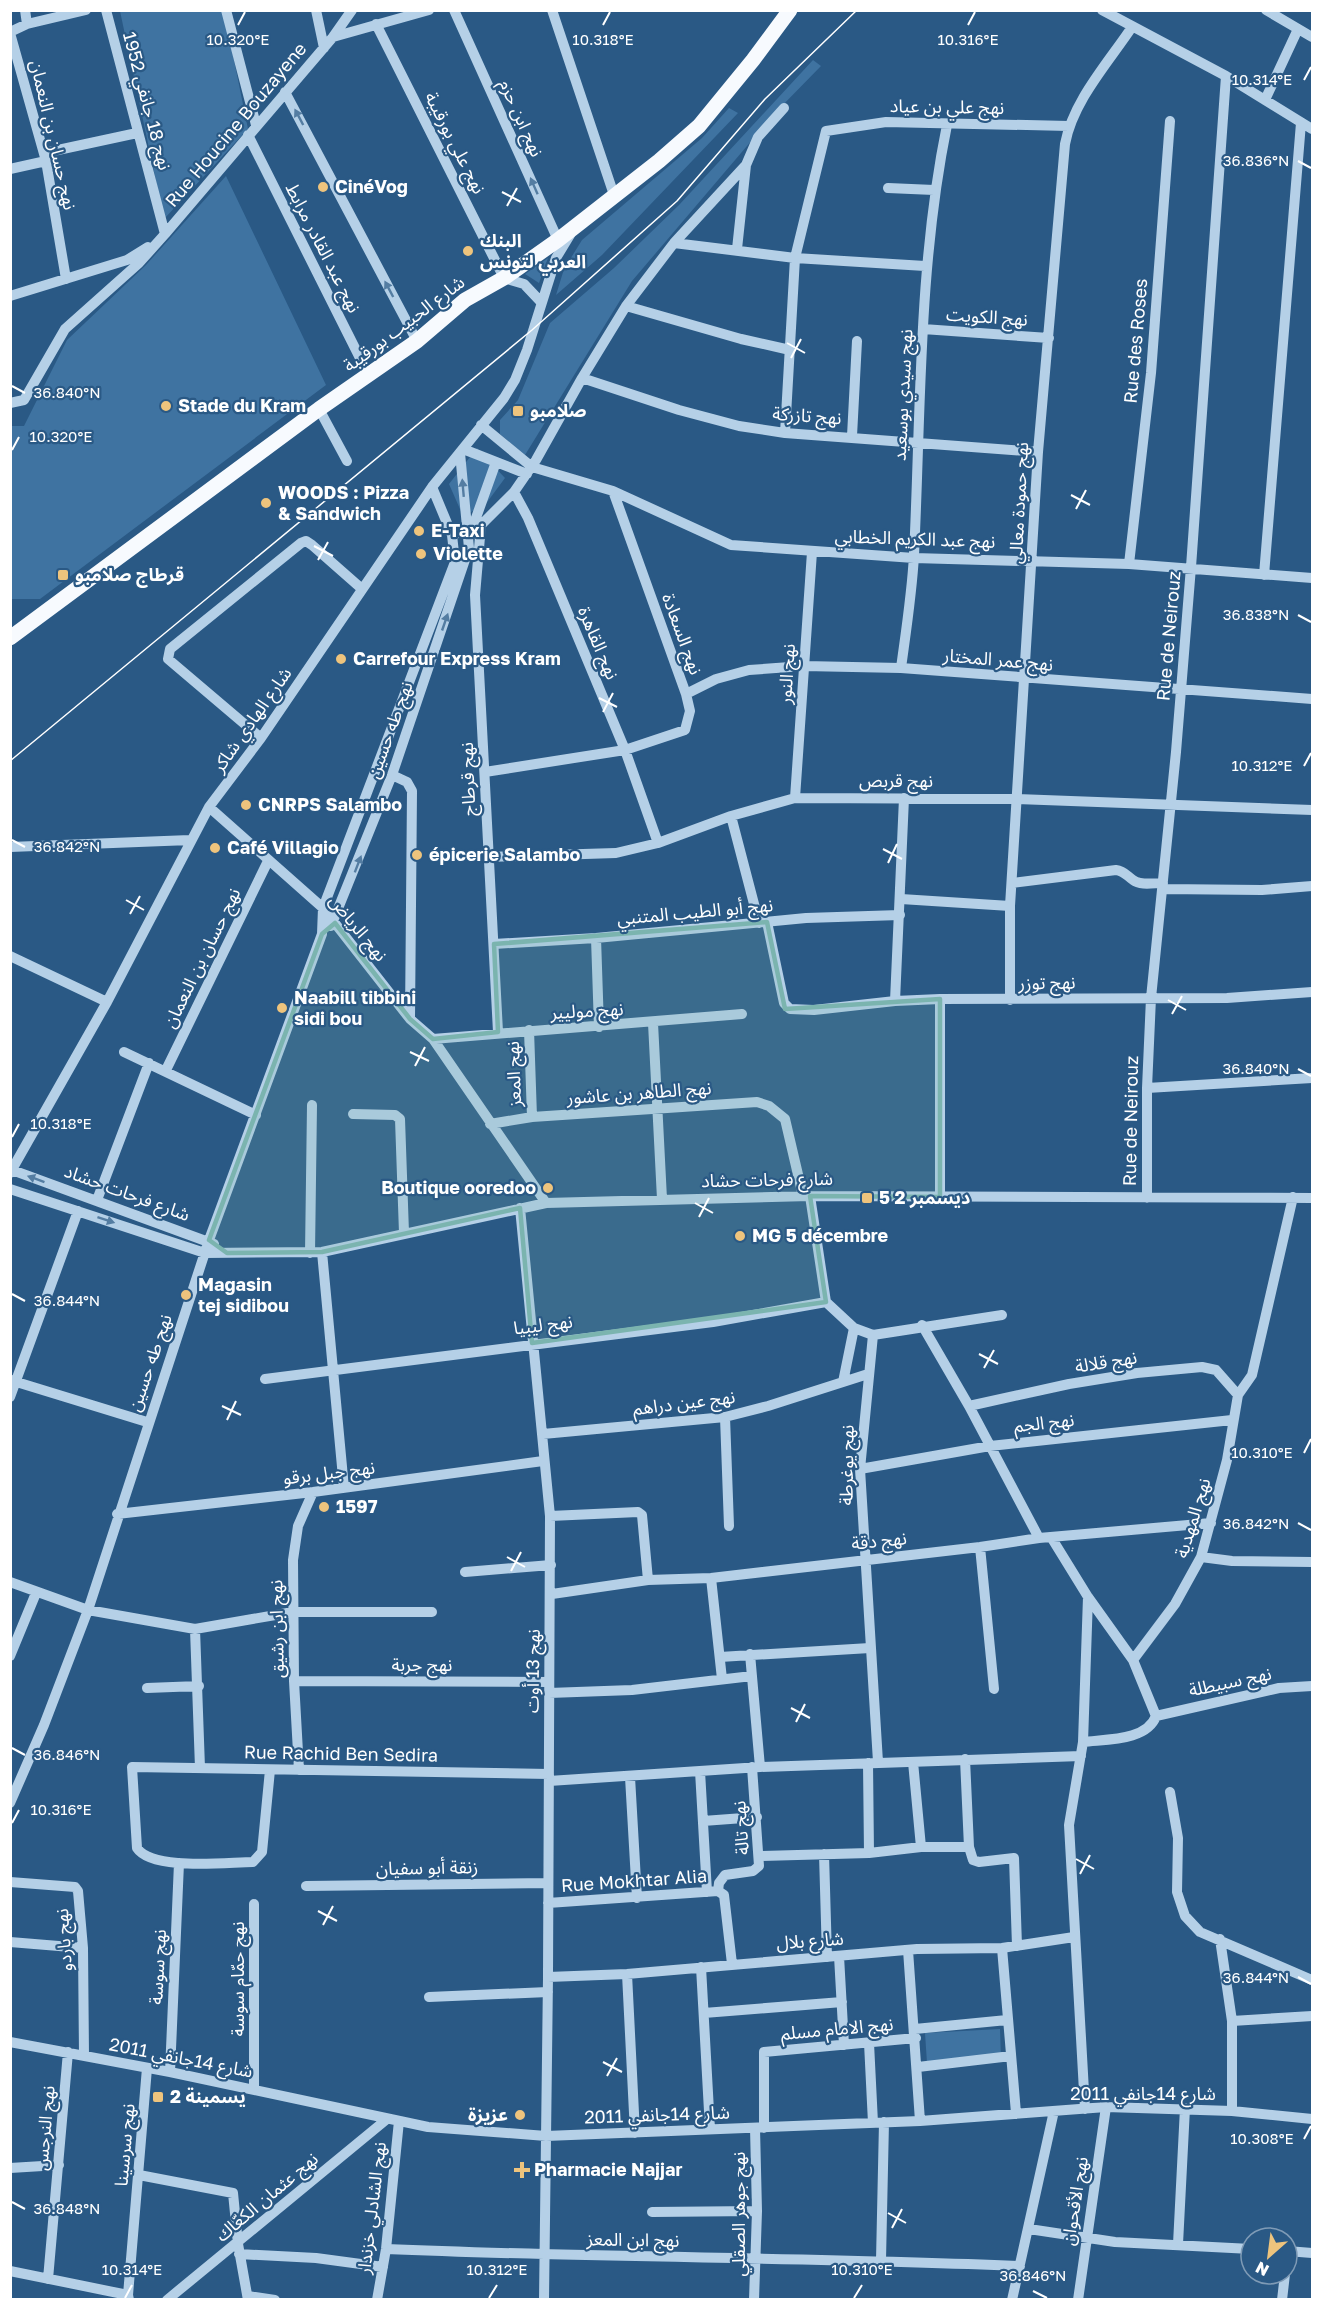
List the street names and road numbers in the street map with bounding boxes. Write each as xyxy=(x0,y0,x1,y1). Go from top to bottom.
street label: نهج 18 جانفي 1952 xyxy=(116,29,177,173)
street label: Rue Houcine Bouzayene xyxy=(160,38,311,211)
street label: نهج حسان بن النعمان xyxy=(23,58,82,213)
street label: نهج ابن حزم xyxy=(491,75,549,161)
street label: نهج علي بورقيبة xyxy=(418,88,491,199)
street label: نهج علي بن عياد xyxy=(890,94,1004,121)
street label: نهج عبد القادر مرابط xyxy=(279,179,366,317)
street label: شارع الحبيب بورقيبة xyxy=(338,270,471,379)
street label: Rue des Roses xyxy=(1119,277,1151,404)
street label: نهج الكويت xyxy=(945,302,1029,333)
street label: نهج سيدي بوسعيد xyxy=(888,329,920,462)
street label: نهج تازركة xyxy=(771,402,842,431)
street label: نهج حمودة معالي xyxy=(1004,441,1035,565)
street label: نهج عبد الكريم الخطابي xyxy=(834,524,996,555)
street label: Rue de Neirouz xyxy=(1151,570,1185,702)
street label: نهج السعادة xyxy=(655,590,708,678)
street label: نهج القاهرة xyxy=(571,603,624,684)
street label: نهج النور xyxy=(773,643,802,706)
street label: نهج عمر المختار xyxy=(941,643,1054,678)
street label: شارع الهادي شاكر xyxy=(206,663,299,779)
street label: نهج طه حسين xyxy=(361,678,420,782)
street label: نهج قرطاج xyxy=(455,742,482,816)
street label: نهج قربص xyxy=(859,769,933,794)
street label: نهج حسان بن النعمان xyxy=(158,884,247,1032)
street label: نهج الرياض xyxy=(323,889,392,967)
street label: نهج أبو الطيب المتنبي xyxy=(616,893,774,932)
street label: نهج توزر xyxy=(1017,971,1076,997)
street label: نهج موليير xyxy=(549,997,624,1026)
street label: نهج المعز xyxy=(501,1041,528,1108)
street label: Rue de Neirouz xyxy=(1118,1056,1142,1186)
street label: نهج الطاهر بن عاشور xyxy=(565,1076,712,1111)
street label: شارع فرحات حشاد xyxy=(60,1159,193,1229)
street label: شارع فرحات حشاد xyxy=(701,1167,833,1195)
street label: نهج ليبيا xyxy=(512,1309,574,1342)
street label: نهج طه حسين xyxy=(122,1311,179,1415)
street label: نهج قلالة xyxy=(1073,1345,1139,1380)
street label: نهج عين دراهم xyxy=(631,1385,737,1422)
street label: نهج الجم xyxy=(1013,1408,1076,1439)
street label: نهج يوغرطة xyxy=(834,1424,861,1506)
street label: نهج جبل برقو xyxy=(282,1455,377,1492)
street label: نهج المهدية xyxy=(1169,1475,1217,1561)
street label: نهج دقة xyxy=(850,1526,908,1557)
street label: نهج ابن رشيق xyxy=(264,1580,291,1678)
street label: نهج 13 أوت xyxy=(520,1629,547,1713)
street label: نهج جربة xyxy=(392,1653,452,1678)
street label: نهج سبيطلة xyxy=(1186,1662,1274,1703)
street label: Rue Rachid Ben Sedira xyxy=(244,1740,438,1766)
street label: نهج تالة xyxy=(727,1800,756,1856)
street label: زنقة أبو سفيان xyxy=(376,1855,478,1880)
street label: Rue Mokhtar Alia xyxy=(560,1864,708,1896)
street label: نهج باردو xyxy=(50,1908,79,1972)
street label: نهج حمّام سوسة xyxy=(226,1921,252,2037)
street label: شارع بلال xyxy=(775,1927,845,1957)
street label: نهج سوسة xyxy=(144,1929,173,2005)
street label: نهج الامام مسلم xyxy=(780,2012,895,2048)
street label: شارع 14جانفي 2011 xyxy=(107,2032,255,2086)
street label: شارع 14جانفي 2011 xyxy=(1070,2082,1216,2108)
street label: نهج النرجس xyxy=(29,2085,62,2172)
street label: شارع 14جانفي 2011 xyxy=(584,2100,730,2132)
street label: نهج سرسينا xyxy=(109,2103,142,2188)
street label: نهج الشادلي خزندار xyxy=(352,2140,393,2277)
street label: نهج عثمان الكعّاك xyxy=(211,2147,324,2248)
street label: نهج جوهر الصقلي xyxy=(727,2152,752,2276)
street label: نهج الأقحوان xyxy=(1056,2155,1095,2247)
street label: نهج ابن المعز xyxy=(585,2227,680,2254)

